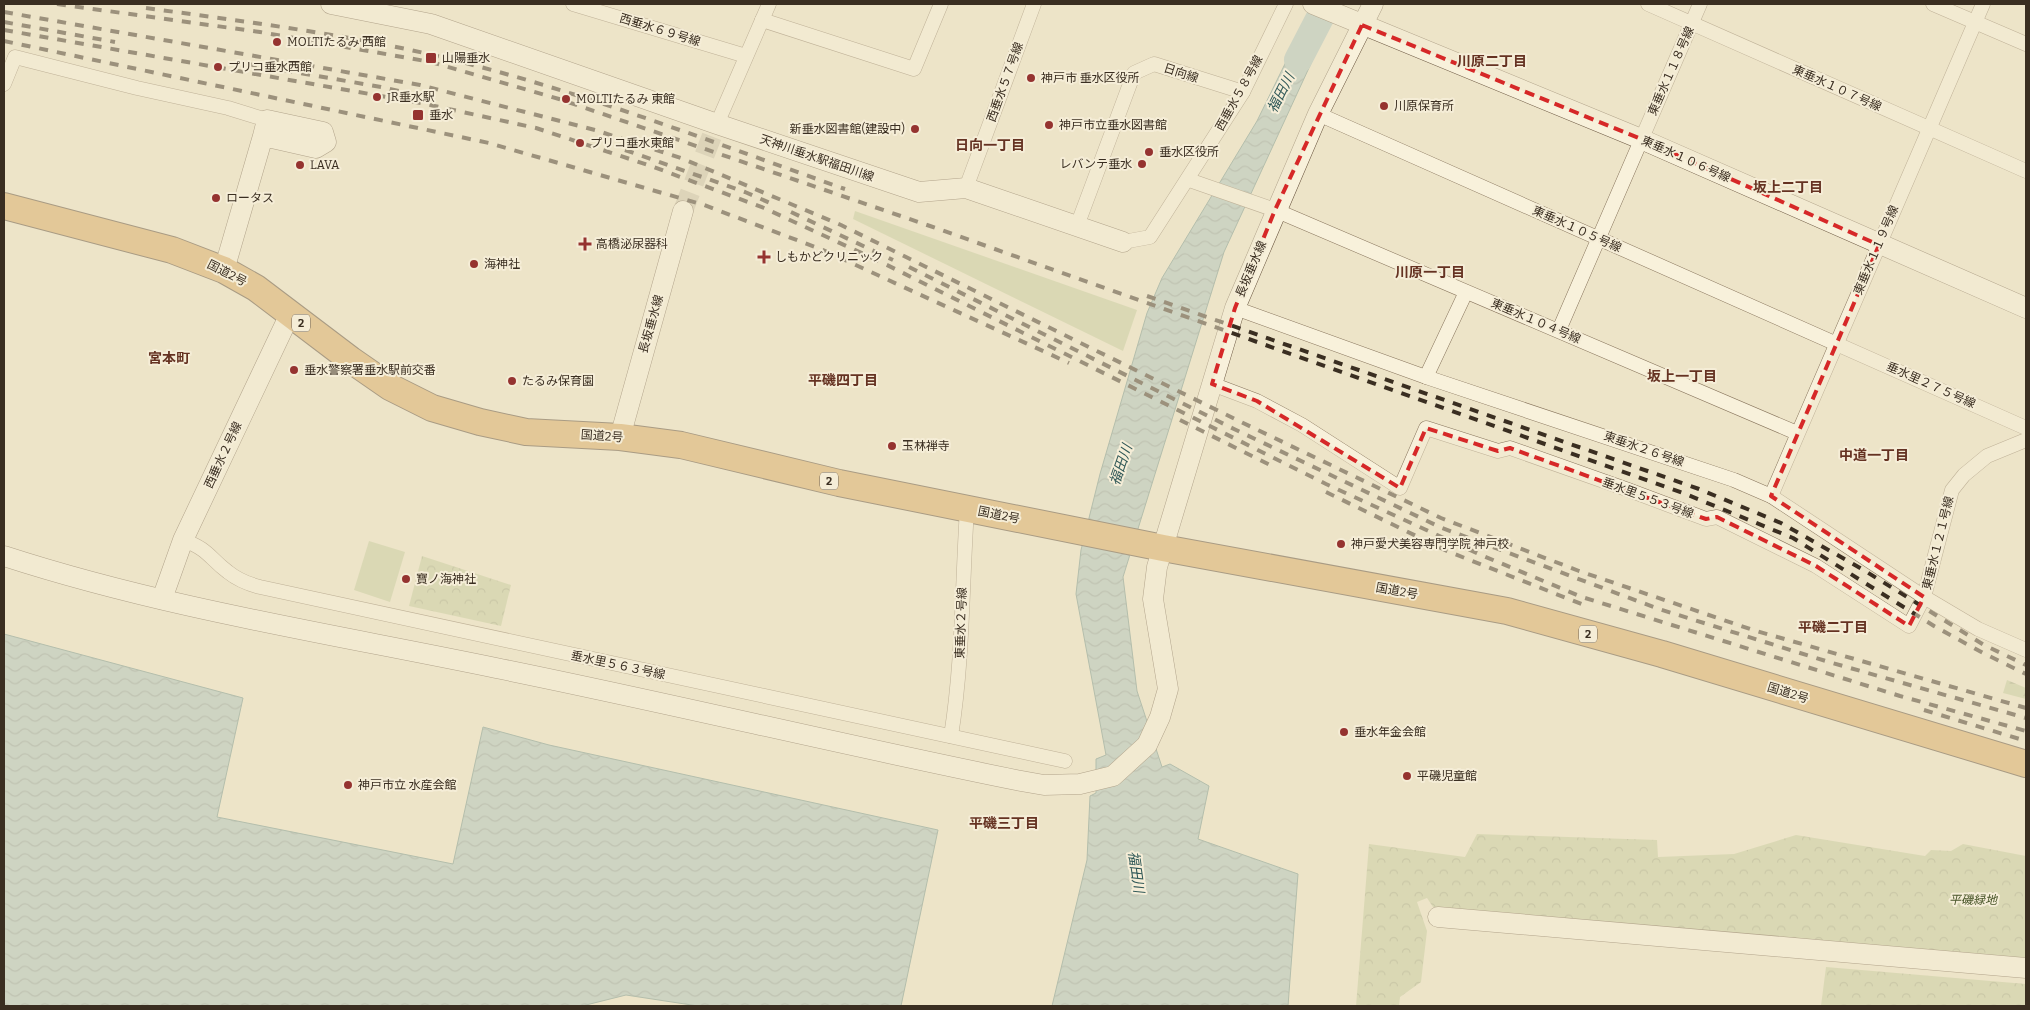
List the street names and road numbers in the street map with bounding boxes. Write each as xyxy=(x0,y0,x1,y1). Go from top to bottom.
street label: 西垂水６９号線 xyxy=(618,11,702,49)
street label: 東垂水１１８号線 xyxy=(1645,24,1697,118)
street label: 西垂水５７号線 xyxy=(984,40,1026,124)
street label: 西垂水５８号線 xyxy=(1213,53,1265,133)
street label: 日向線 xyxy=(1162,61,1200,85)
street label: 東垂水１０７号線 xyxy=(1790,62,1884,114)
street label: 天神川垂水駅福田川線 xyxy=(758,132,876,184)
street label: 東垂水１０６号線 xyxy=(1639,133,1733,185)
street label: 東垂水１０５号線 xyxy=(1530,203,1624,255)
street label: 東垂水１１９号線 xyxy=(1851,203,1901,297)
street label: 長坂垂水線 xyxy=(1233,239,1269,299)
street label: 国道2号 xyxy=(205,257,249,289)
street label: 長坂垂水線 xyxy=(636,293,666,355)
street label: 東垂水１０４号線 xyxy=(1489,296,1583,346)
road number: 2 xyxy=(292,314,310,332)
street label: 垂水里２７５号線 xyxy=(1884,359,1978,411)
street label: 西垂水２号線 xyxy=(201,419,245,491)
street label: 国道2号 xyxy=(580,428,624,444)
street label: 東垂水２６号線 xyxy=(1602,429,1686,469)
road number: 2 xyxy=(820,472,838,490)
street label: 垂水里５５３号線 xyxy=(1600,475,1696,521)
street label: 東垂水１２１号線 xyxy=(1920,495,1956,591)
street label: 国道2号 xyxy=(977,504,1021,526)
street label: 国道2号 xyxy=(1375,580,1419,602)
street label: 東垂水２号線 xyxy=(953,587,969,659)
road number: 2 xyxy=(1579,626,1597,642)
street label: 垂水里５６３号線 xyxy=(570,648,666,682)
street label: 国道2号 xyxy=(1766,680,1810,706)

